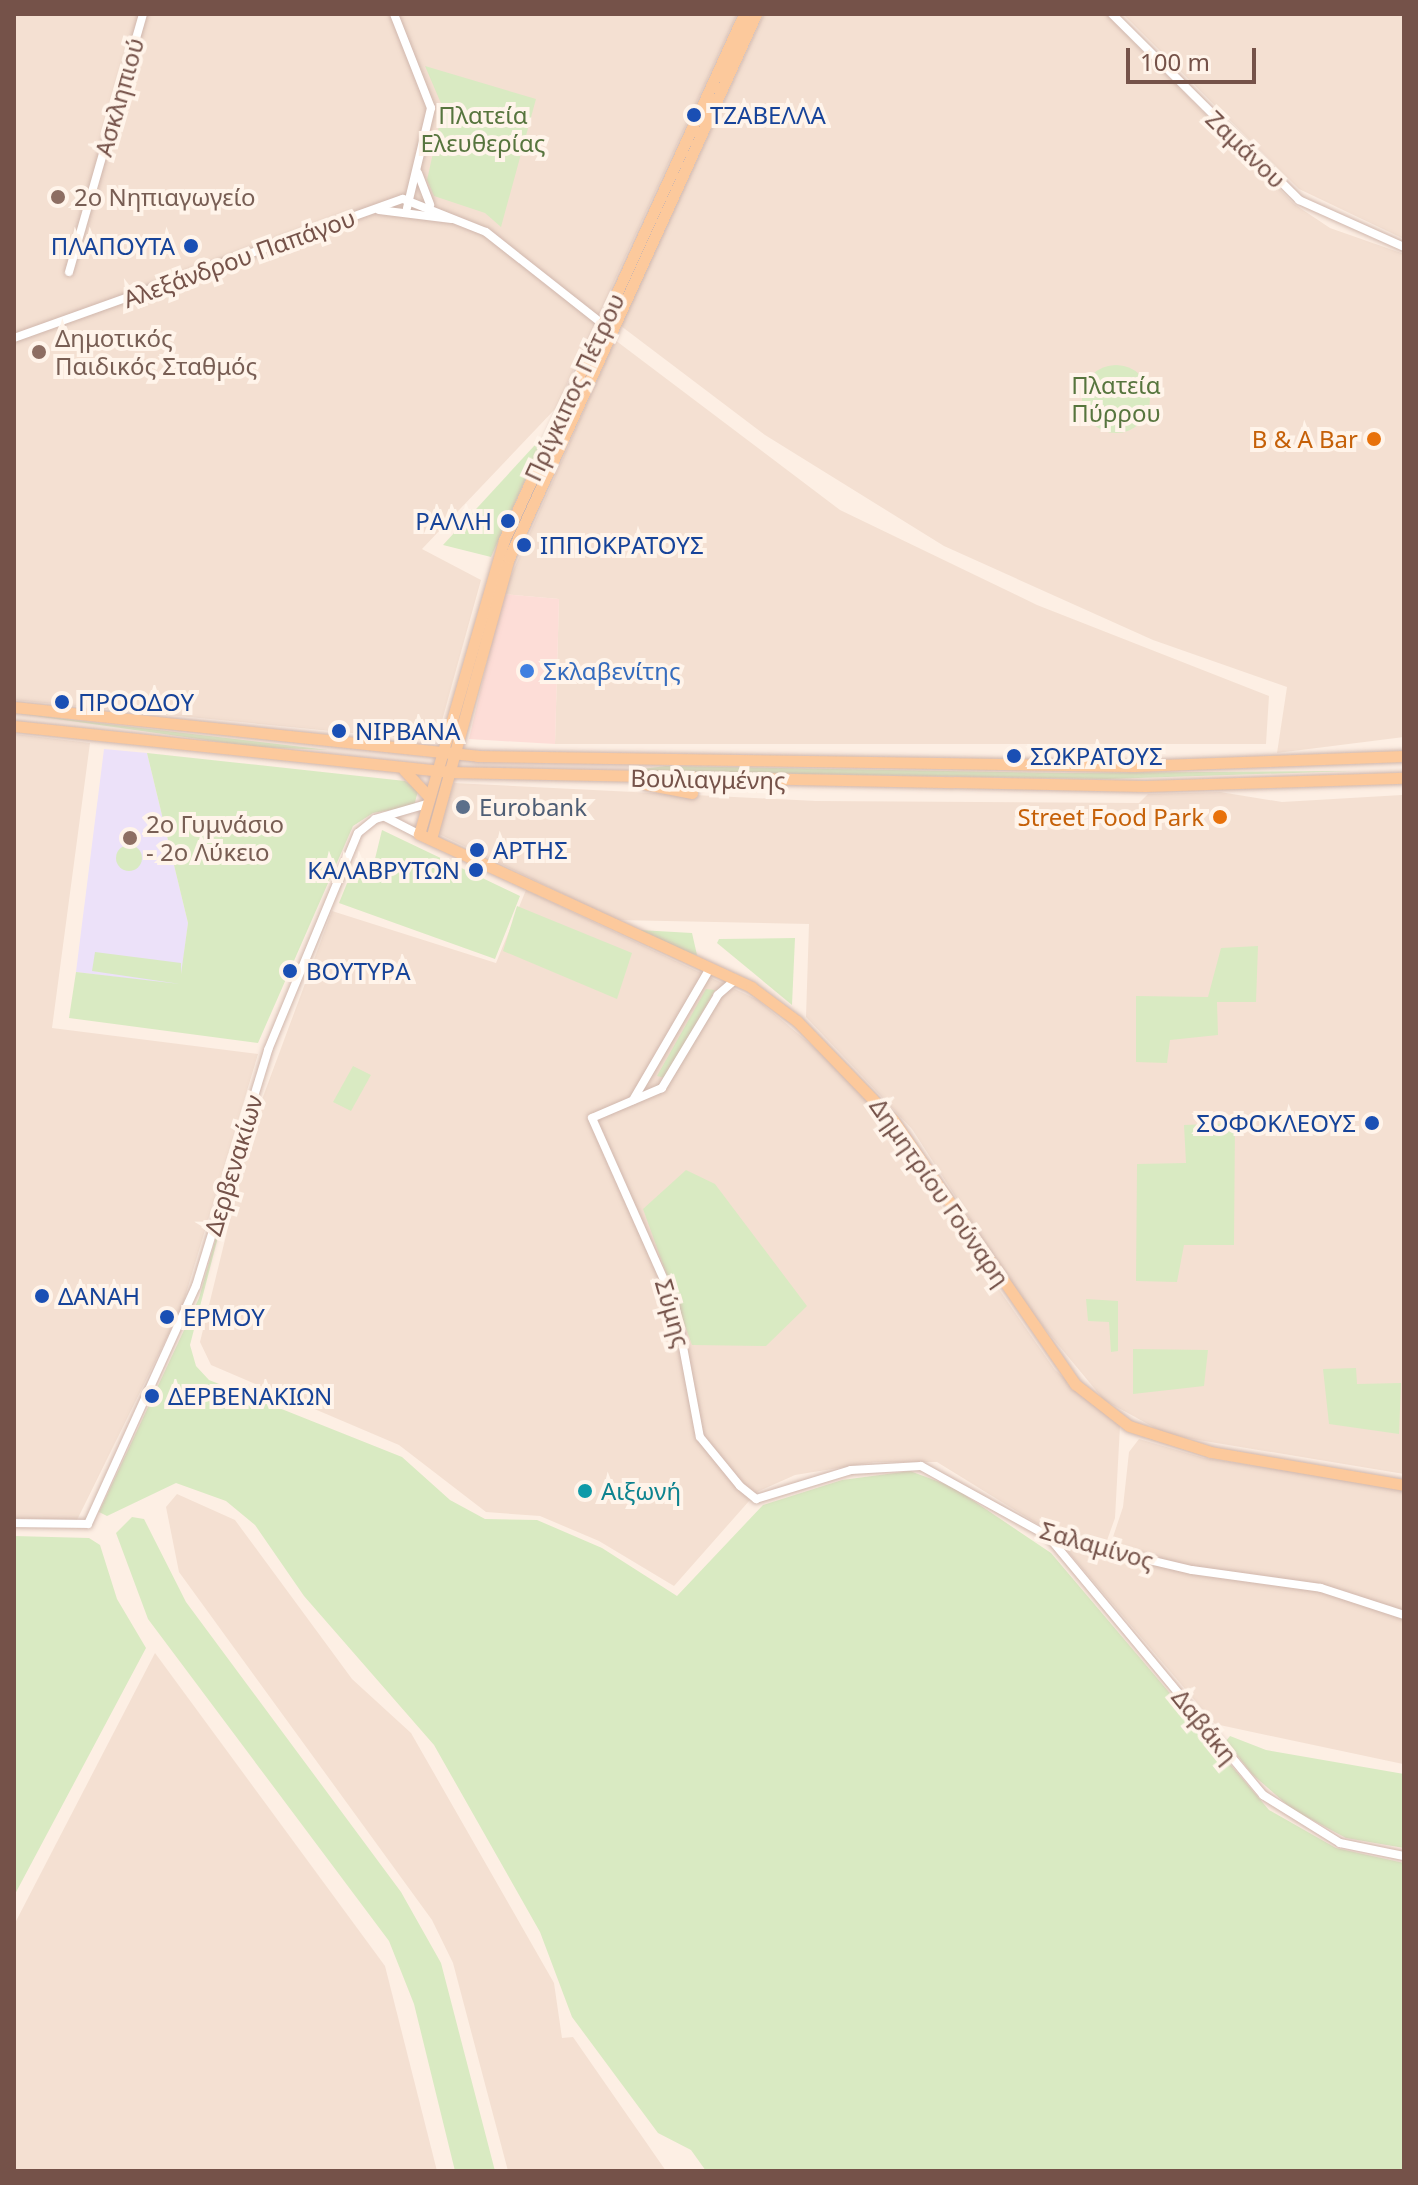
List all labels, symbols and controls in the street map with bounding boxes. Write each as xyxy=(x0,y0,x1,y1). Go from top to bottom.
scale bar xyxy=(1130,32,1260,82)
street label: Ασκληπιού xyxy=(88,35,150,159)
text: 100 m xyxy=(1140,45,1210,78)
park label: Πλατεία Ελευθερίας xyxy=(420,101,546,157)
place label: ΤΖΑΒΕΛΛΑ xyxy=(710,101,826,129)
street label: Ζαμάνου xyxy=(1200,104,1292,194)
marker: ΤΖΑΒΕΛΛΑ xyxy=(685,106,703,124)
place label: 2ο Νηπιαγωγείο xyxy=(74,183,256,211)
marker: 2ο Νηπιαγωγείο xyxy=(49,188,67,206)
street label: Αλεξάνδρου Παπάγου xyxy=(119,203,359,313)
place label: ΠΛΑΠΟΥΤΑ xyxy=(51,232,175,260)
marker: ΠΛΑΠΟΥΤΑ xyxy=(182,237,200,255)
street label: Πρίγκιπος Πέτρου xyxy=(518,289,630,485)
place label: Δημοτικός Παιδικός Σταθμός xyxy=(55,324,257,380)
marker: Δημοτικός Παιδικός Σταθμός xyxy=(30,343,48,361)
park label: Πλατεία Πύρρου xyxy=(1071,371,1161,427)
place label: B & A Bar xyxy=(1252,425,1358,453)
marker: B & A Bar xyxy=(1365,430,1383,448)
place label: ΡΑΛΛΗ xyxy=(415,507,492,535)
marker: ΡΑΛΛΗ xyxy=(499,512,517,530)
place label: ΙΠΠΟΚΡΑΤΟΥΣ xyxy=(540,531,704,559)
marker: ΙΠΠΟΚΡΑΤΟΥΣ xyxy=(515,536,533,554)
place label: Σκλαβενίτης xyxy=(543,657,681,685)
marker: Σκλαβενίτης xyxy=(518,662,536,680)
place label: ΠΡΟΟΔΟΥ xyxy=(78,688,194,716)
marker: ΠΡΟΟΔΟΥ xyxy=(53,693,71,711)
place label: ΝΙΡΒΑΝΑ xyxy=(355,717,460,745)
marker: ΝΙΡΒΑΝΑ xyxy=(330,722,348,740)
place label: ΣΩΚΡΑΤΟΥΣ xyxy=(1030,742,1163,770)
marker: ΣΩΚΡΑΤΟΥΣ xyxy=(1005,747,1023,765)
street label: Βουλιαγμένης xyxy=(630,763,786,795)
place label: Eurobank xyxy=(479,793,587,821)
marker: Eurobank xyxy=(454,798,472,816)
place label: Street Food Park xyxy=(1018,803,1204,831)
marker: Street Food Park xyxy=(1211,808,1229,826)
place label: 2ο Γυμνάσιο - 2ο Λύκειο xyxy=(146,810,284,866)
marker: 2ο Γυμνάσιο - 2ο Λύκειο xyxy=(121,829,139,847)
place label: ΑΡΤΗΣ xyxy=(493,836,568,864)
marker: ΑΡΤΗΣ xyxy=(468,841,486,859)
place label: ΚΑΛΑΒΡΥΤΩΝ xyxy=(307,856,460,884)
marker: ΚΑΛΑΒΡΥΤΩΝ xyxy=(467,861,485,879)
place label: ΒΟΥΤΥΡΑ xyxy=(306,957,410,985)
marker: ΒΟΥΤΥΡΑ xyxy=(281,962,299,980)
street label: Δερβενακίων xyxy=(198,1091,268,1239)
street label: Δημητρίου Γούναρη xyxy=(864,1092,1016,1292)
place label: ΣΟΦΟΚΛΕΟΥΣ xyxy=(1196,1109,1356,1137)
marker: ΣΟΦΟΚΛΕΟΥΣ xyxy=(1363,1114,1381,1132)
street label: Σύμης xyxy=(650,1276,696,1350)
place label: ΔΑΝΑΗ xyxy=(58,1282,140,1310)
marker: ΔΑΝΑΗ xyxy=(33,1287,51,1305)
place label: ΕΡΜΟΥ xyxy=(183,1303,265,1331)
marker: ΕΡΜΟΥ xyxy=(158,1308,176,1326)
place label: ΔΕΡΒΕΝΑΚΙΩΝ xyxy=(168,1382,332,1410)
marker: ΔΕΡΒΕΝΑΚΙΩΝ xyxy=(143,1387,161,1405)
place label: Αιξωνή xyxy=(601,1477,681,1505)
marker: Αιξωνή xyxy=(576,1482,594,1500)
street label: Σαλαμίνος xyxy=(1037,1515,1157,1575)
street label: Δαβάκη xyxy=(1166,1683,1244,1769)

